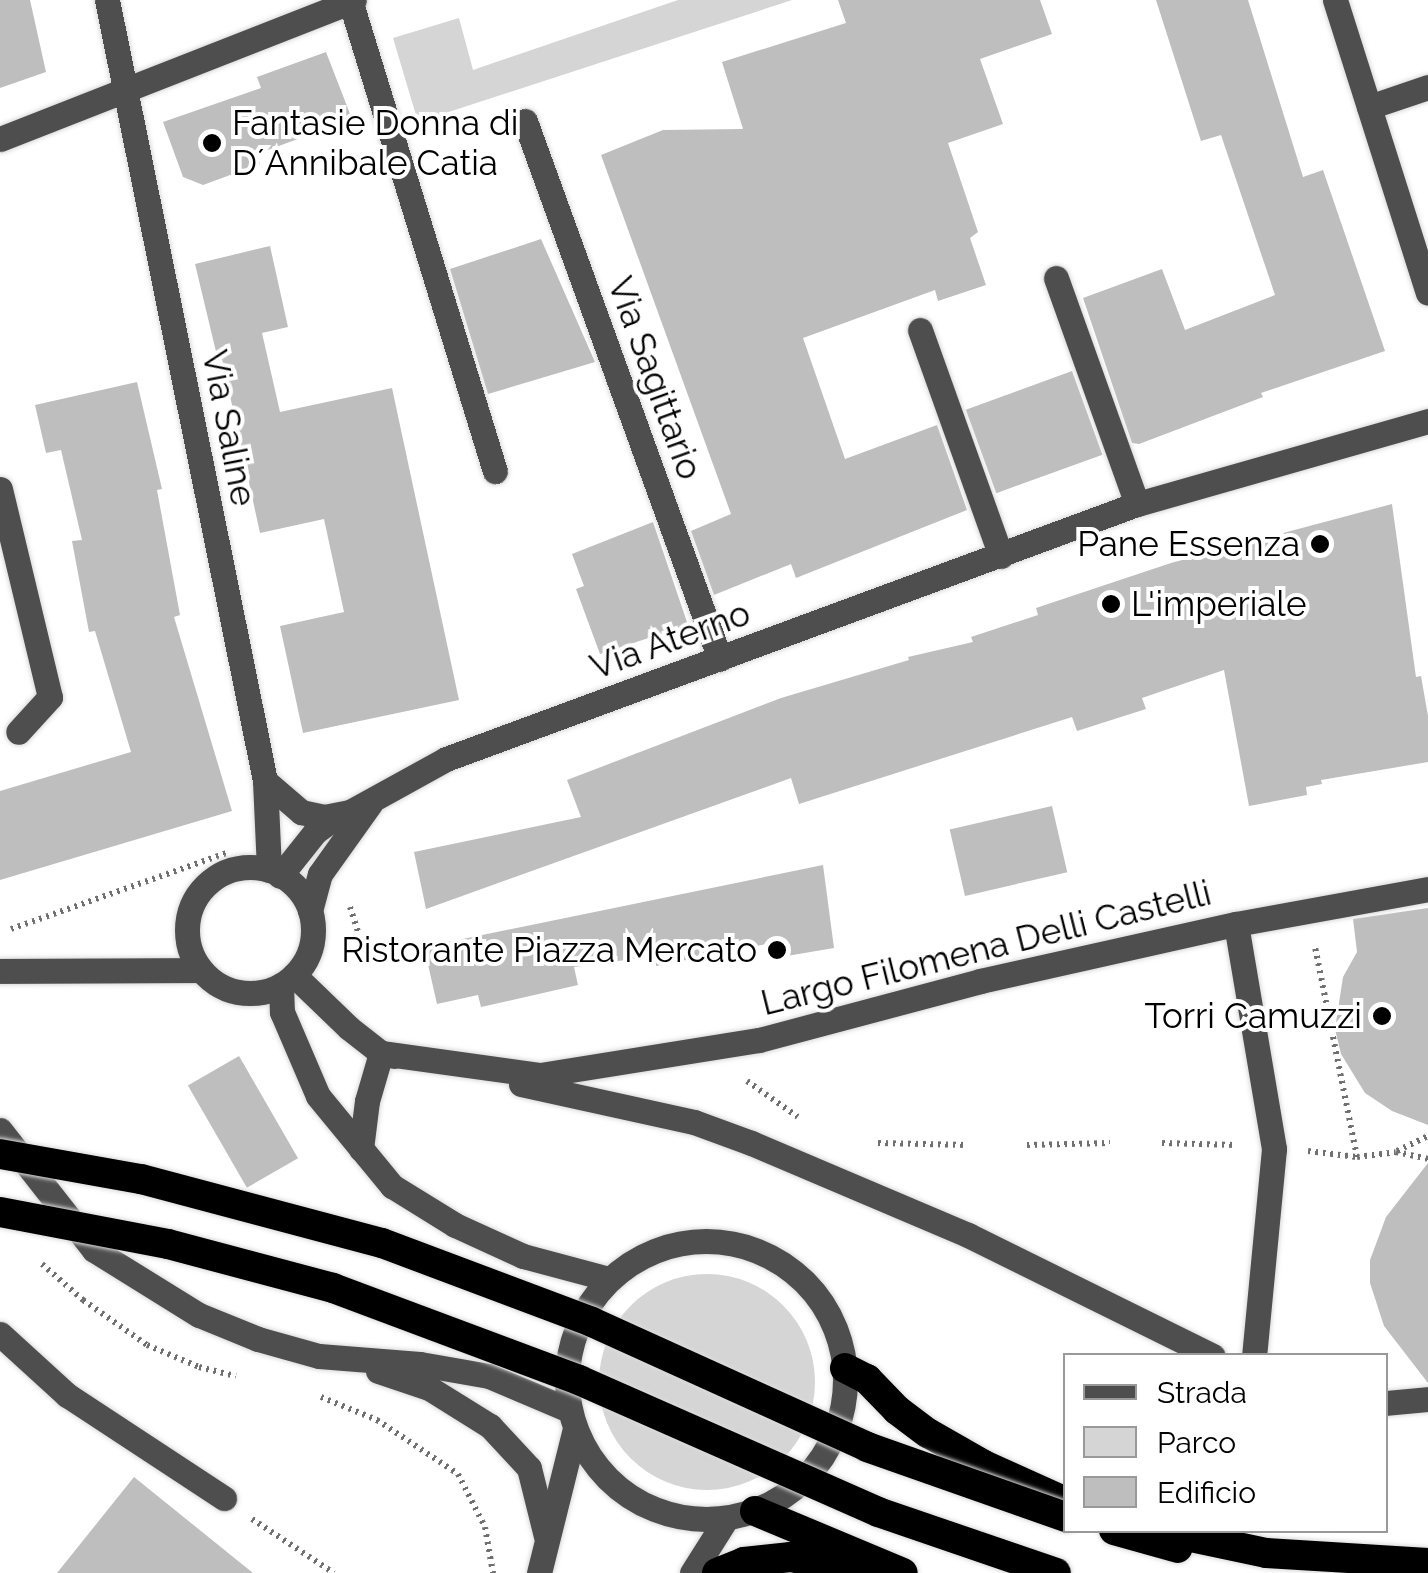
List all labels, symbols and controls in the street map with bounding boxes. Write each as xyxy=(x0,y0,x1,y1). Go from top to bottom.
place label: Fantasie Donna di D´Annibale Catia xyxy=(232,102,519,184)
marker: Fantasie Donna di D´Annibale Catia xyxy=(201,132,223,154)
street label: Via Sagittario xyxy=(599,271,711,485)
street label: Via Saline xyxy=(193,347,265,509)
place label: Pane Essenza xyxy=(1077,523,1300,565)
marker: Pane Essenza xyxy=(1309,533,1331,555)
place label: L'imperiale xyxy=(1131,583,1306,625)
street label: Via Aterno xyxy=(584,592,756,688)
marker: L'imperiale xyxy=(1100,593,1122,615)
street label: Largo Filomena Delli Castelli xyxy=(757,872,1215,1024)
place label: Ristorante Piazza Mercato xyxy=(341,929,757,971)
marker: Ristorante Piazza Mercato xyxy=(766,939,788,961)
place label: Torri Camuzzi xyxy=(1145,995,1362,1037)
marker: Torri Camuzzi xyxy=(1371,1005,1393,1027)
legend xyxy=(1063,1353,1388,1533)
text: Strada xyxy=(1157,1375,1247,1410)
text: Parco xyxy=(1157,1425,1236,1460)
text: Edificio xyxy=(1157,1475,1256,1510)

